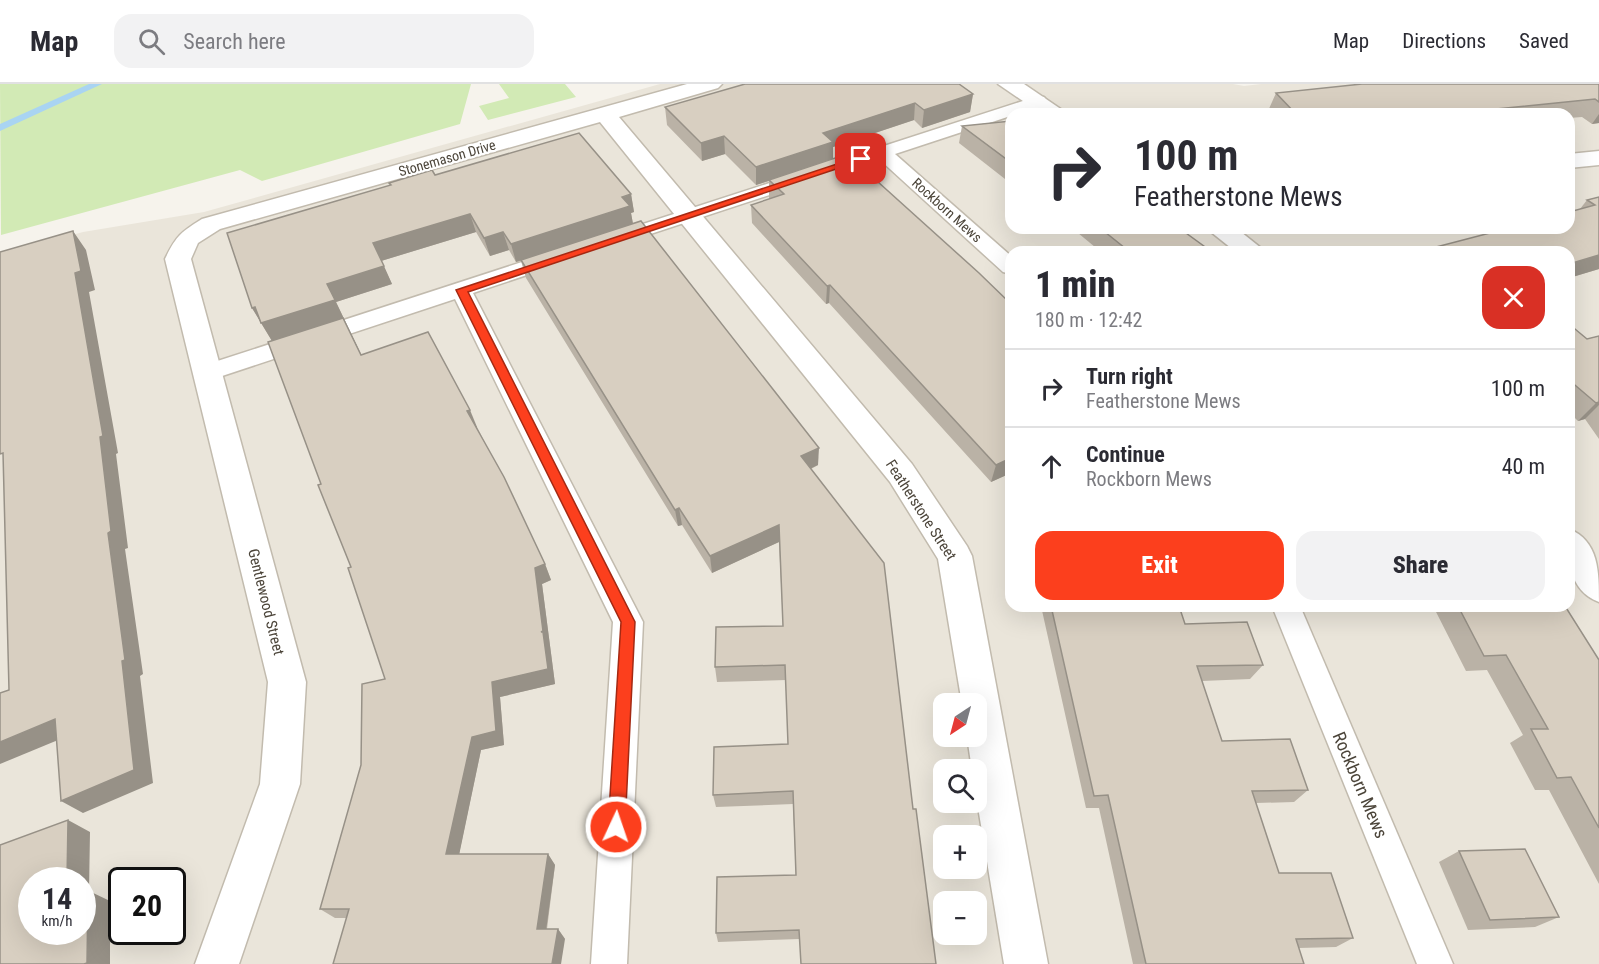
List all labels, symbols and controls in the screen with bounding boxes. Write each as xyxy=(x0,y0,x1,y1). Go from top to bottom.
search box xyxy=(114,14,534,68)
text: Map xyxy=(30,25,78,58)
icon: search xyxy=(135,25,168,58)
text: Search here xyxy=(183,29,286,54)
text: Map xyxy=(1333,29,1369,53)
text: Directions xyxy=(1402,29,1486,53)
text: Saved xyxy=(1519,29,1569,53)
text: 100 m xyxy=(1134,131,1239,180)
icon: right xyxy=(1035,132,1113,210)
pin xyxy=(835,133,886,184)
street label: Stonemason Drive xyxy=(397,136,498,180)
icon: arrive xyxy=(844,142,877,175)
street label: Rockborn Mews xyxy=(909,175,985,245)
text: Featherstone Mews xyxy=(1134,181,1343,213)
text: 1 min xyxy=(1035,264,1115,306)
button: close xyxy=(1482,266,1545,329)
text: 180 m · 12:42 xyxy=(1035,308,1142,332)
text: Turn right xyxy=(1086,364,1173,389)
icon: right xyxy=(1035,372,1068,405)
text: 100 m xyxy=(1491,376,1545,401)
text: Featherstone Mews xyxy=(1086,389,1241,413)
text: Continue xyxy=(1086,442,1165,467)
icon: ahead xyxy=(1035,450,1068,483)
text: 40 m xyxy=(1502,454,1545,479)
street label: Featherstone Street xyxy=(882,456,960,564)
text: Rockborn Mews xyxy=(1086,467,1212,491)
button: Exit xyxy=(1035,531,1284,600)
button: Share xyxy=(1296,531,1545,600)
street label: Gentlewood Street xyxy=(244,547,288,657)
north arrow xyxy=(933,693,987,747)
map controls xyxy=(933,693,987,945)
street label: Rockborn Mews xyxy=(1329,729,1392,841)
button: search xyxy=(933,759,987,813)
position arrow xyxy=(584,795,648,859)
button: + xyxy=(933,825,987,879)
speed limit sign: 20 xyxy=(108,867,186,945)
text: 14 xyxy=(42,881,72,916)
button: − xyxy=(933,891,987,945)
text: km/h xyxy=(42,912,72,930)

